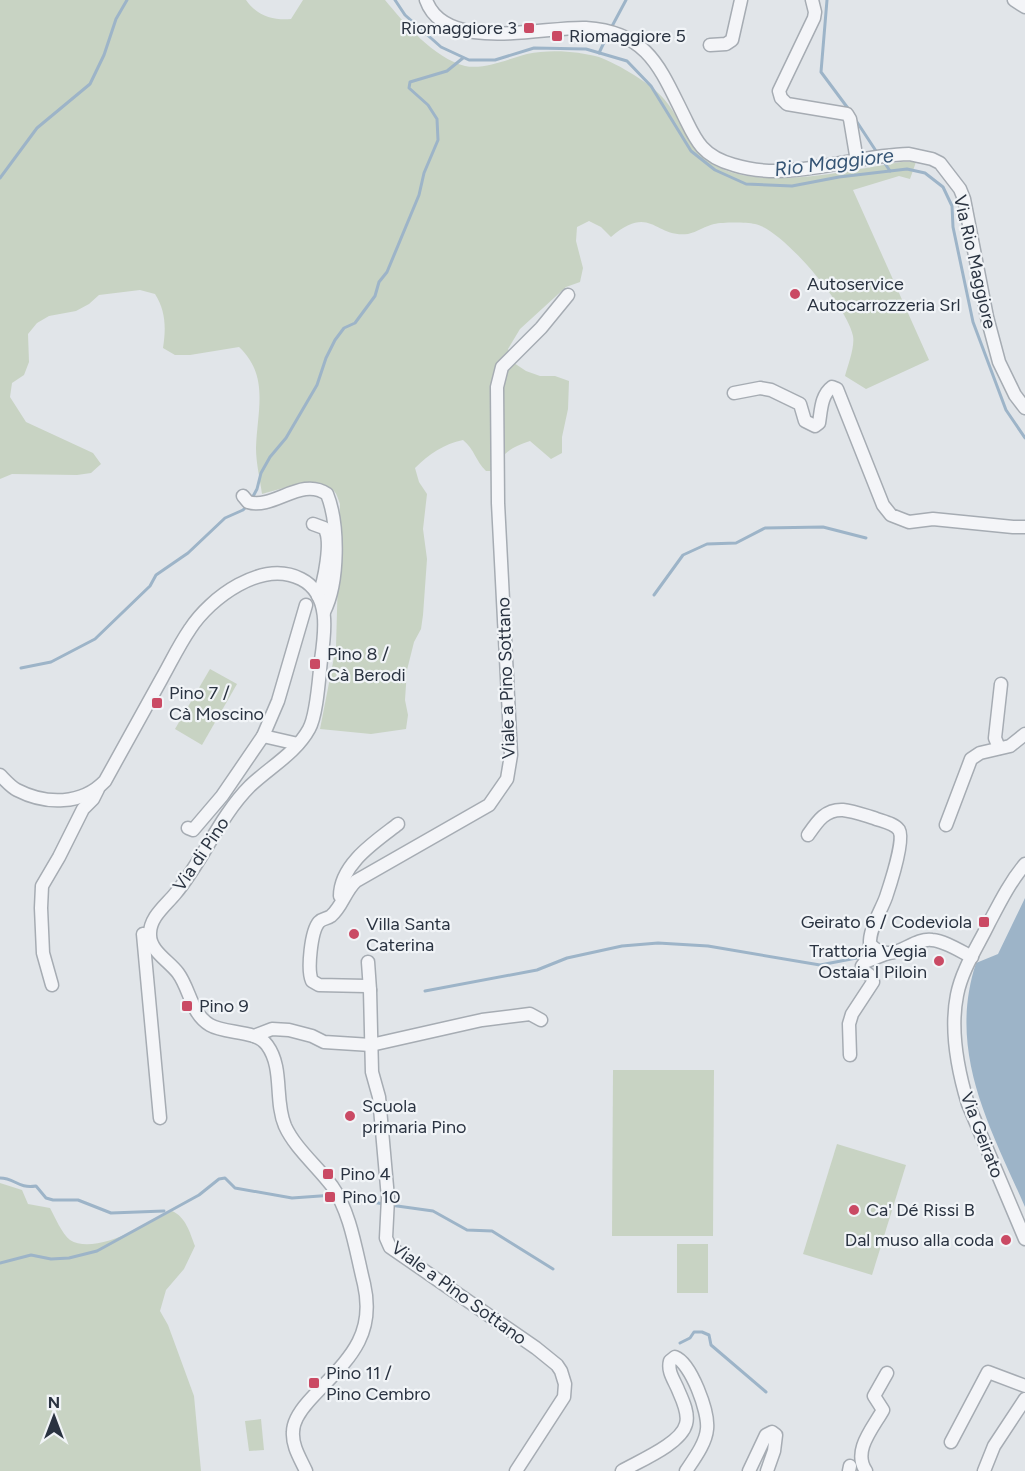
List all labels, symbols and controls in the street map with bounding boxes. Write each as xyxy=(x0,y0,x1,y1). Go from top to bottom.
place label: Riomaggiore 3 xyxy=(401,17,517,39)
marker: Riomaggiore 3 xyxy=(522,21,536,35)
place label: Riomaggiore 5 xyxy=(569,25,686,47)
marker: Riomaggiore 5 xyxy=(550,29,564,43)
water label: Rio Maggiore xyxy=(773,143,895,181)
street label: Via Rio Maggiore xyxy=(949,193,1001,331)
place label: Autoservice Autocarrozzeria Srl xyxy=(807,273,960,316)
marker: Autoservice Autocarrozzeria Srl xyxy=(788,287,802,301)
street label: Viale a Pino Sottano xyxy=(492,597,520,759)
place label: Pino 8 / Cà Berodi xyxy=(327,643,406,686)
marker: Pino 8 / Cà Berodi xyxy=(308,657,322,671)
place label: Pino 7 / Cà Moscino xyxy=(169,682,264,725)
marker: Pino 7 / Cà Moscino xyxy=(150,696,164,710)
street label: Via di Pino xyxy=(168,813,234,895)
place label: Geirato 6 / Codeviola xyxy=(801,911,972,933)
place label: Villa Santa Caterina xyxy=(366,913,450,956)
marker: Geirato 6 / Codeviola xyxy=(977,915,991,929)
marker: Villa Santa Caterina xyxy=(347,927,361,941)
place label: Trattoria Vegia Ostaia I Piloin xyxy=(809,940,927,983)
marker: Trattoria Vegia Ostaia I Piloin xyxy=(932,954,946,968)
place label: Pino 9 xyxy=(199,995,249,1017)
marker: Pino 9 xyxy=(180,999,194,1013)
street label: Via Geirato xyxy=(956,1089,1008,1181)
place label: Scuola primaria Pino xyxy=(362,1095,466,1138)
marker: Scuola primaria Pino xyxy=(343,1109,357,1123)
place label: Pino 4 xyxy=(340,1163,391,1185)
marker: Pino 4 xyxy=(321,1167,335,1181)
place label: Pino 10 xyxy=(342,1186,401,1208)
marker: Pino 10 xyxy=(323,1190,337,1204)
place label: Ca' Dé Rissi B xyxy=(866,1199,975,1221)
marker: Ca' Dé Rissi B xyxy=(847,1203,861,1217)
place label: Dal muso alla coda xyxy=(845,1229,994,1251)
marker: Dal muso alla coda xyxy=(999,1233,1013,1247)
street label: Viale a Pino Sottano xyxy=(387,1237,531,1349)
place label: Pino 11 / Pino Cembro xyxy=(326,1362,431,1405)
marker: Pino 11 / Pino Cembro xyxy=(307,1376,321,1390)
north arrow xyxy=(24,1387,84,1447)
text: N xyxy=(48,1393,60,1412)

